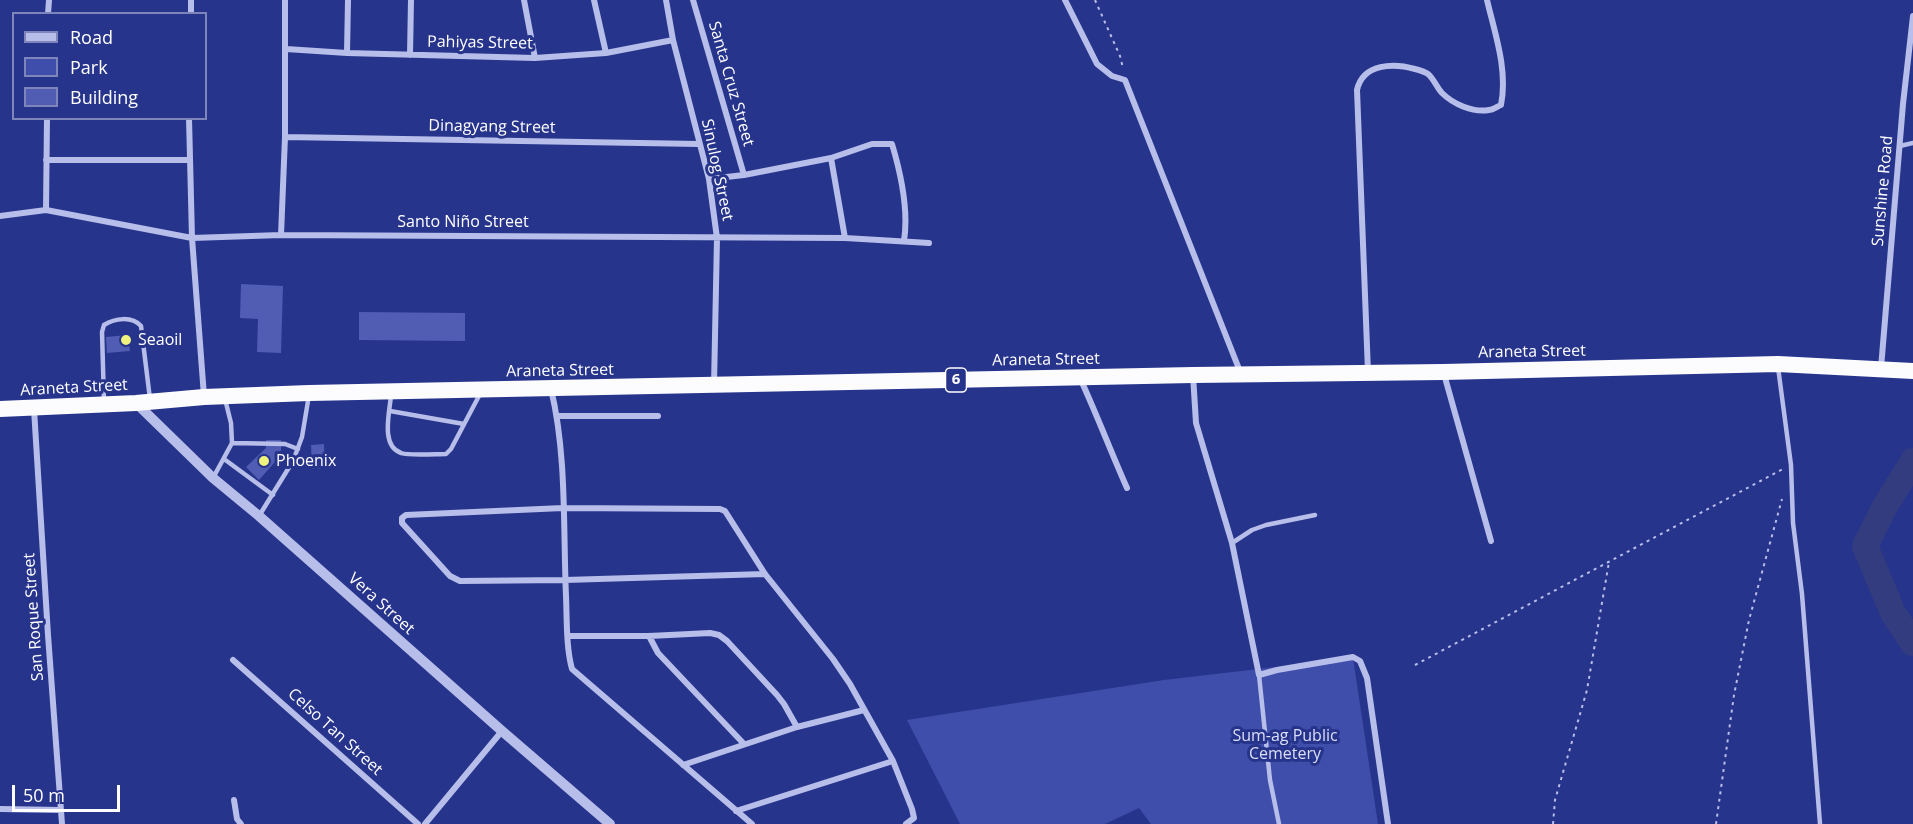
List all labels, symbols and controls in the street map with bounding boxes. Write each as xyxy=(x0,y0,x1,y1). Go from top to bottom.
legend xyxy=(12,12,207,120)
street label: Santa Cruz Street xyxy=(704,19,758,149)
text: Road xyxy=(70,25,113,49)
street label: Pahiyas Street xyxy=(427,32,533,54)
text: Park xyxy=(70,55,108,79)
text: Building xyxy=(70,85,138,109)
street label: Dinagyang Street xyxy=(428,116,556,138)
street label: Sinulog Street xyxy=(697,117,737,223)
street label: Sunshine Road xyxy=(1869,135,1897,247)
street label: Santo Niño Street xyxy=(397,212,529,232)
place label: Seaoil xyxy=(138,330,182,350)
marker: Seaoil xyxy=(119,333,133,347)
street label: Araneta Street xyxy=(1478,341,1586,363)
street label: Araneta Street xyxy=(992,349,1100,371)
street label: Araneta Street xyxy=(506,360,614,382)
road number: 6 xyxy=(946,368,966,392)
street label: Araneta Street xyxy=(20,376,128,400)
place label: Phoenix xyxy=(276,451,336,471)
marker: Phoenix xyxy=(257,454,271,468)
street label: San Roque Street xyxy=(20,552,48,682)
street label: Vera Street xyxy=(344,569,418,639)
street label: Celso Tan Street xyxy=(284,684,386,780)
park label: Sum-ag Public Cemetery xyxy=(1232,726,1338,764)
scale bar xyxy=(15,773,123,811)
text: 50 m xyxy=(23,783,65,807)

